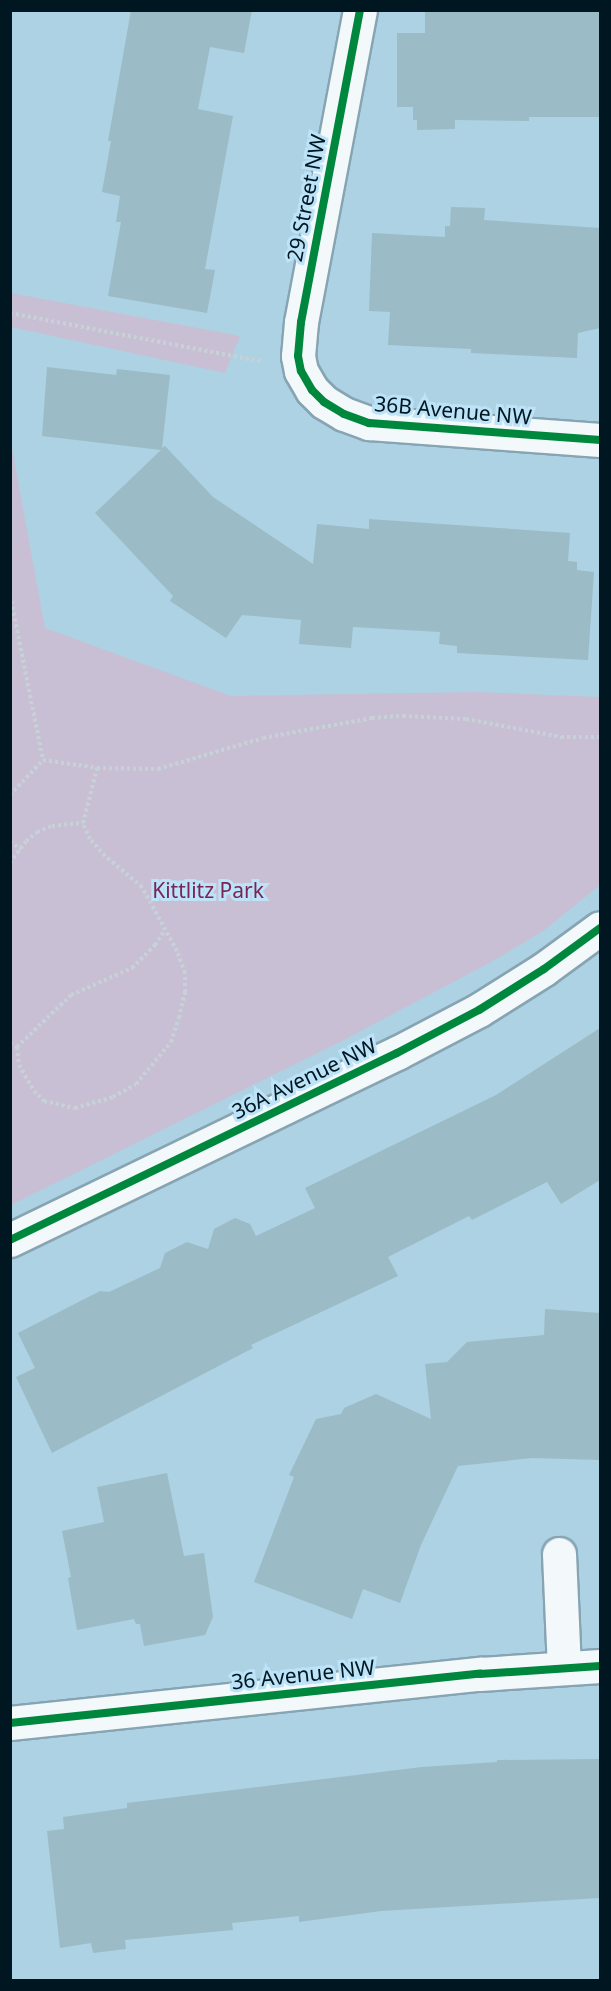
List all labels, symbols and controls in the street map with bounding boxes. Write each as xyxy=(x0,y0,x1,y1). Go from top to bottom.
street label: 29 Street NW xyxy=(281,132,331,264)
street label: 36B Avenue NW xyxy=(373,391,533,429)
park label: Kittlitz Park xyxy=(152,877,264,903)
street label: 36A Avenue NW xyxy=(228,1032,380,1124)
street label: 36 Avenue NW xyxy=(230,1654,376,1694)

